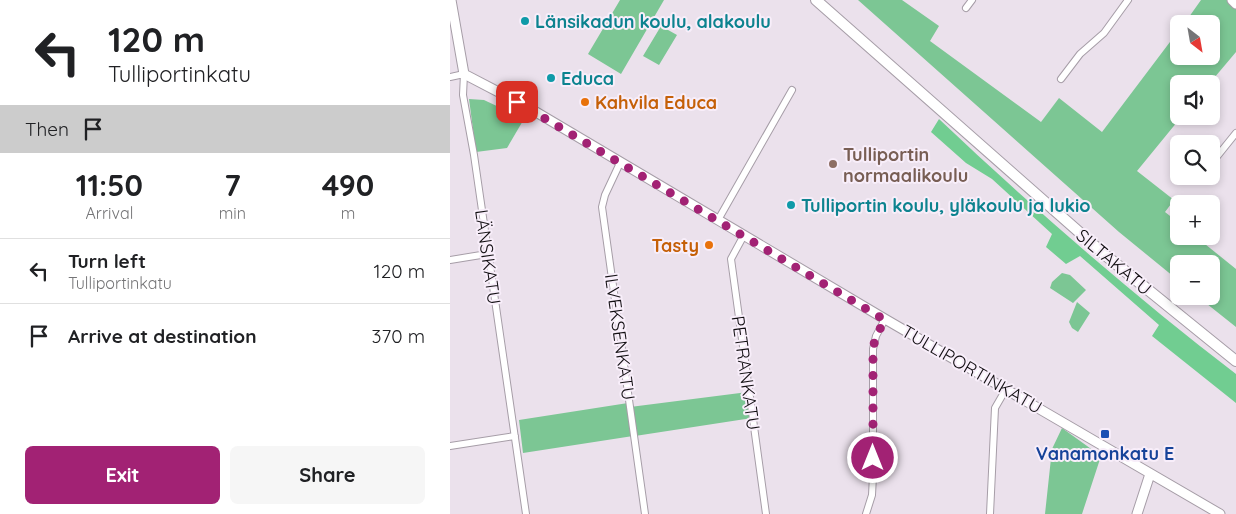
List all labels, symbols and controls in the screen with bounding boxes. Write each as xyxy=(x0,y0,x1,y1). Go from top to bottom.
place label: Länsikadun koulu, alakoulu xyxy=(535,10,771,33)
marker: Länsikadun koulu, alakoulu xyxy=(519,15,531,27)
north arrow xyxy=(1170,15,1220,65)
map controls xyxy=(1170,15,1220,305)
text: 120 m xyxy=(108,17,205,61)
icon: left xyxy=(25,20,90,85)
text: Tulliportinkatu xyxy=(108,60,251,88)
place label: Educa xyxy=(561,67,614,90)
marker: Educa xyxy=(545,72,557,84)
button: sound xyxy=(1170,75,1220,125)
pin xyxy=(496,81,538,123)
icon: arrive xyxy=(503,88,531,116)
place label: Kahvila Educa xyxy=(595,91,717,114)
marker: Kahvila Educa xyxy=(579,96,591,108)
icon: arrive xyxy=(79,115,107,143)
text: Then xyxy=(25,117,69,141)
button: search xyxy=(1170,135,1220,185)
place label: Tulliportin normaalikoulu xyxy=(843,143,968,187)
marker: Tulliportin normaalikoulu xyxy=(827,158,839,170)
text: 11:50 xyxy=(76,166,143,204)
text: 7 xyxy=(224,166,241,204)
text: 490 xyxy=(322,166,374,204)
place label: Tulliportin koulu, yläkoulu ja lukio xyxy=(801,194,1090,217)
button: + xyxy=(1170,195,1220,245)
marker: Tulliportin koulu, yläkoulu ja lukio xyxy=(785,199,797,211)
text: Arrival xyxy=(85,203,133,223)
text: min xyxy=(219,203,246,223)
text: m xyxy=(341,203,355,223)
street label: LÄNSIKATU xyxy=(470,208,506,306)
street label: SILTAKATU xyxy=(1072,224,1156,300)
place label: Tasty xyxy=(652,234,699,257)
marker: Tasty xyxy=(703,239,715,251)
text: Turn left xyxy=(68,249,146,273)
button: − xyxy=(1170,255,1220,305)
icon: left xyxy=(25,257,53,285)
text: 120 m xyxy=(374,259,425,283)
street label: ILVEKSENKATU xyxy=(600,272,640,402)
text: Tulliportinkatu xyxy=(68,273,172,293)
street label: PETRANKATU xyxy=(727,314,765,432)
street label: TULLIPORTINKATU xyxy=(898,319,1046,419)
icon: arrive xyxy=(25,322,53,350)
text: Arrive at destination xyxy=(68,324,257,348)
text: 370 m xyxy=(371,324,425,348)
marker: Vanamonkatu E xyxy=(1099,428,1111,440)
position arrow xyxy=(846,431,898,483)
place label: Vanamonkatu E xyxy=(1036,442,1174,465)
button: Exit xyxy=(25,446,220,504)
button: Share xyxy=(230,446,425,504)

